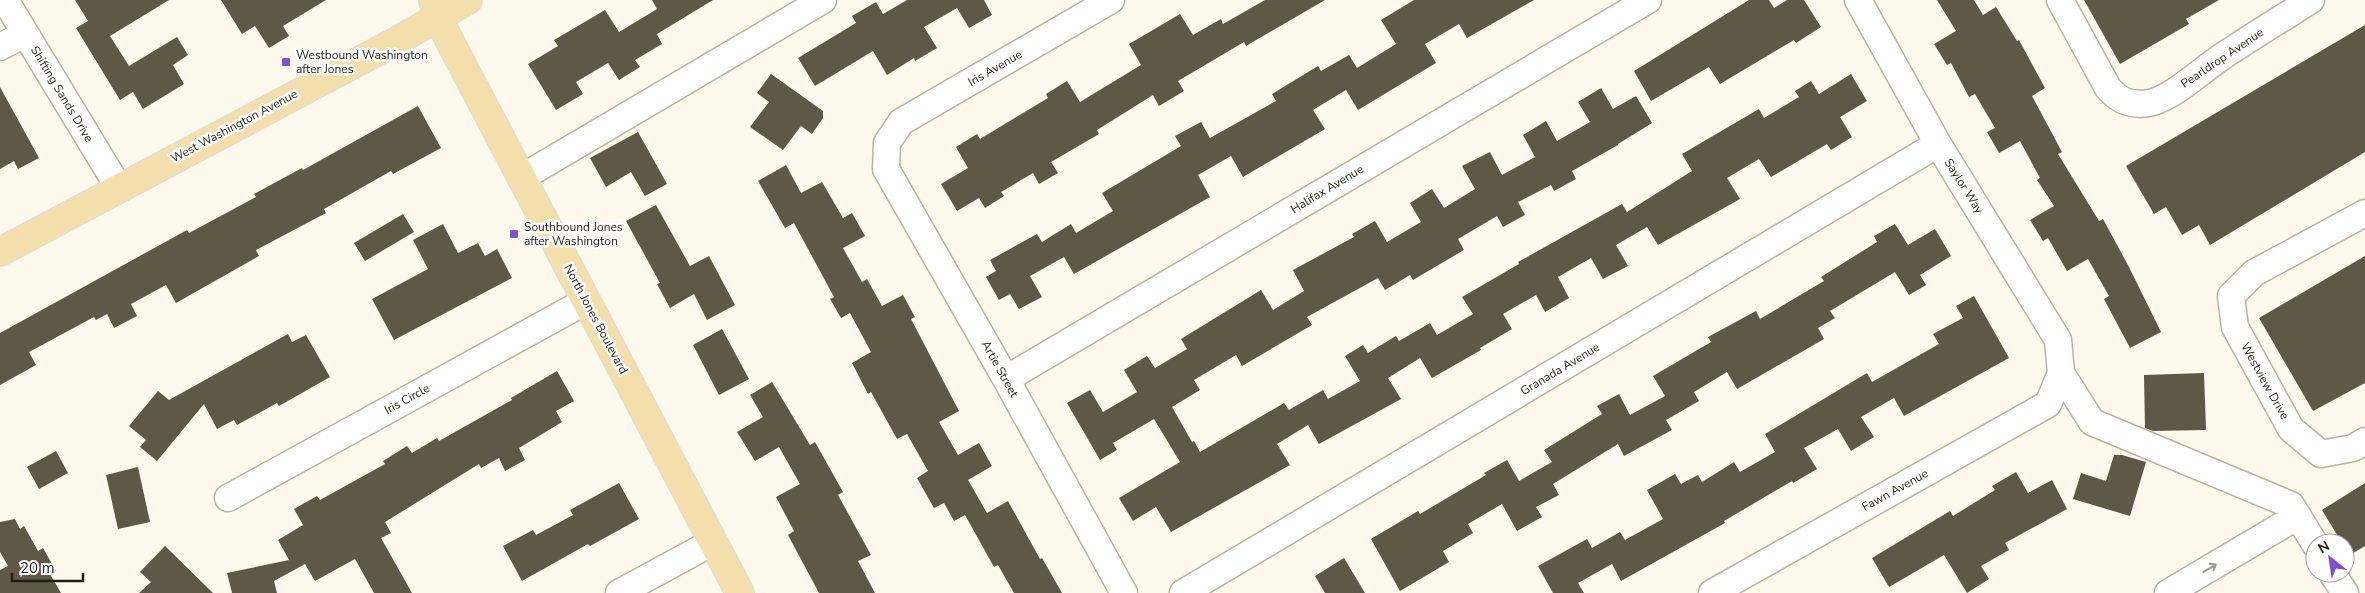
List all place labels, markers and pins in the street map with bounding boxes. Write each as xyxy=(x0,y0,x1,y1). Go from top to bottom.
place label: Westbound Washington after Jones xyxy=(296,47,428,77)
marker: Westbound Washington after Jones xyxy=(280,56,292,68)
place label: Southbound Jones after Washington xyxy=(524,219,623,249)
marker: Southbound Jones after Washington xyxy=(508,228,520,240)

